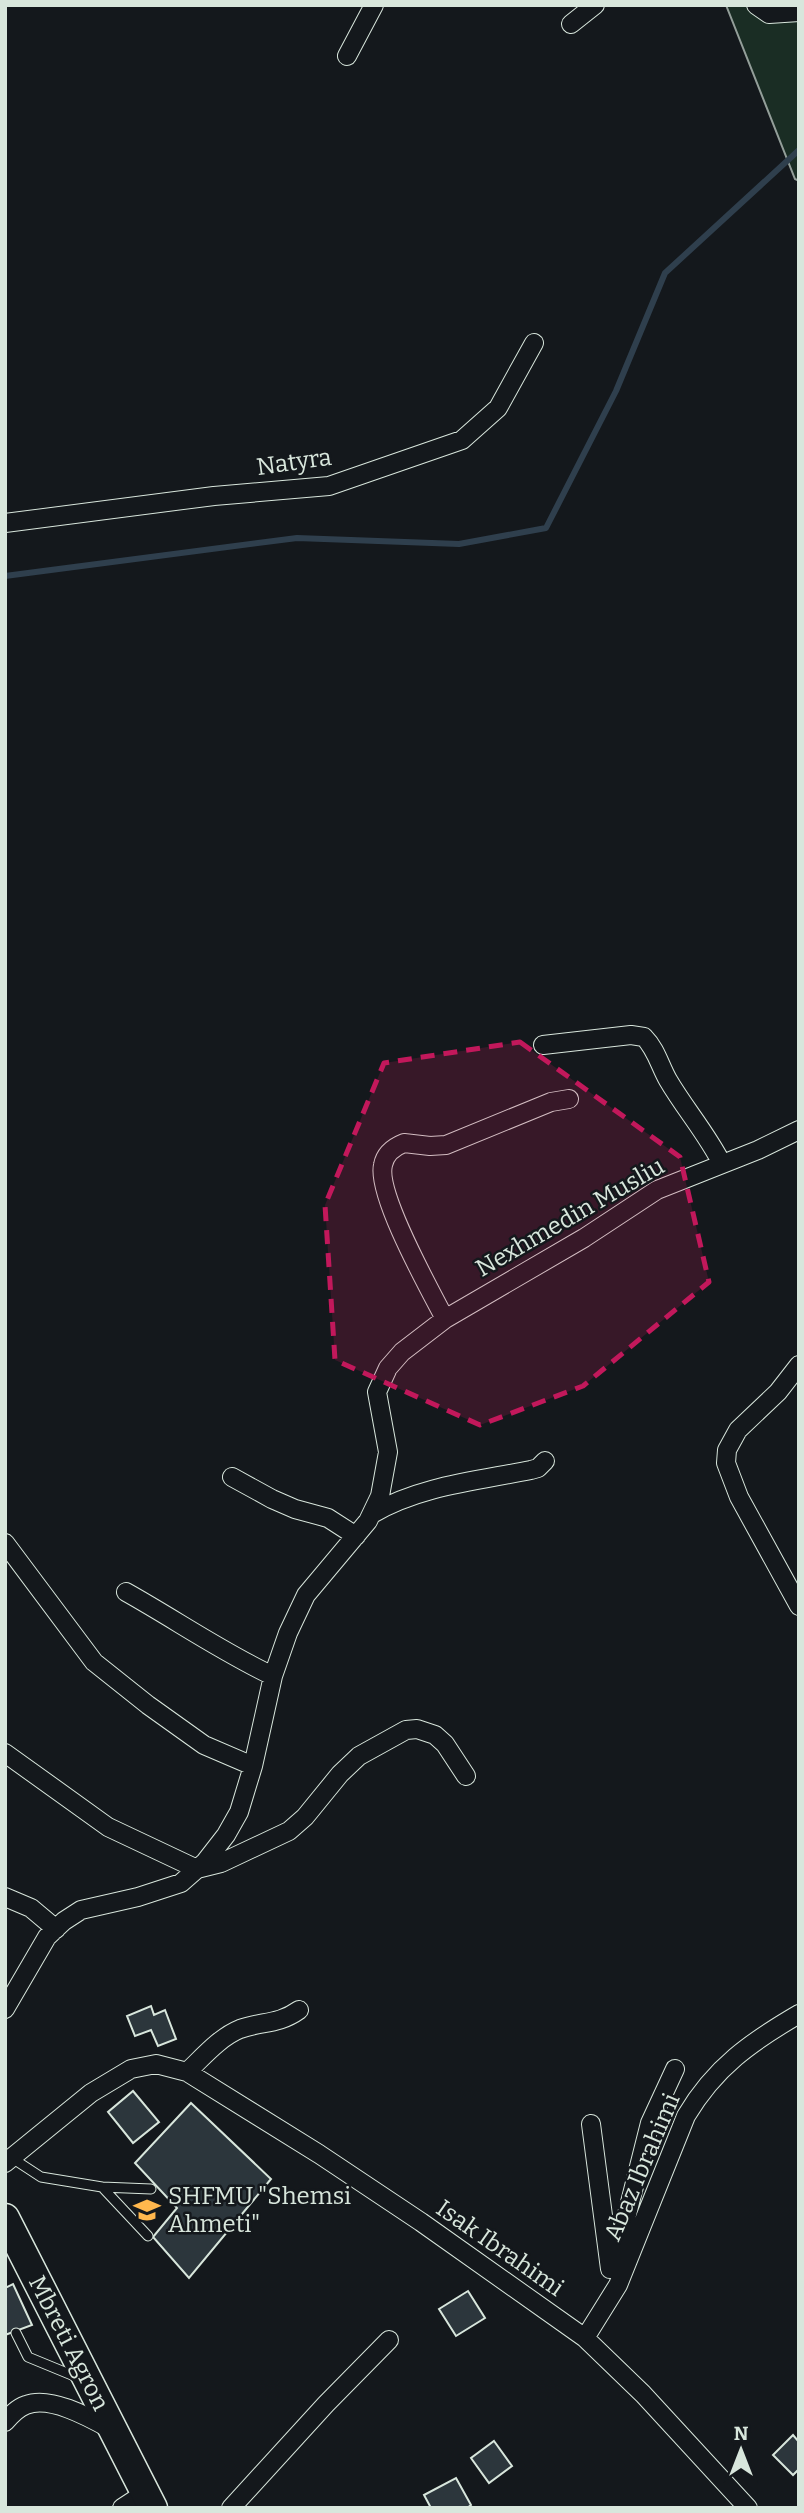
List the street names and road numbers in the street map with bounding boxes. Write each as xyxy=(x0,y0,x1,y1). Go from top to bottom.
street label: Natyra xyxy=(255,443,333,481)
street label: Nexhmedin Musliu xyxy=(471,1152,669,1282)
street label: Abaz Ibrahimi xyxy=(598,2089,686,2245)
street label: Isak Ibrahimi xyxy=(431,2194,569,2302)
street label: Mbreti Agron xyxy=(23,2271,115,2415)

